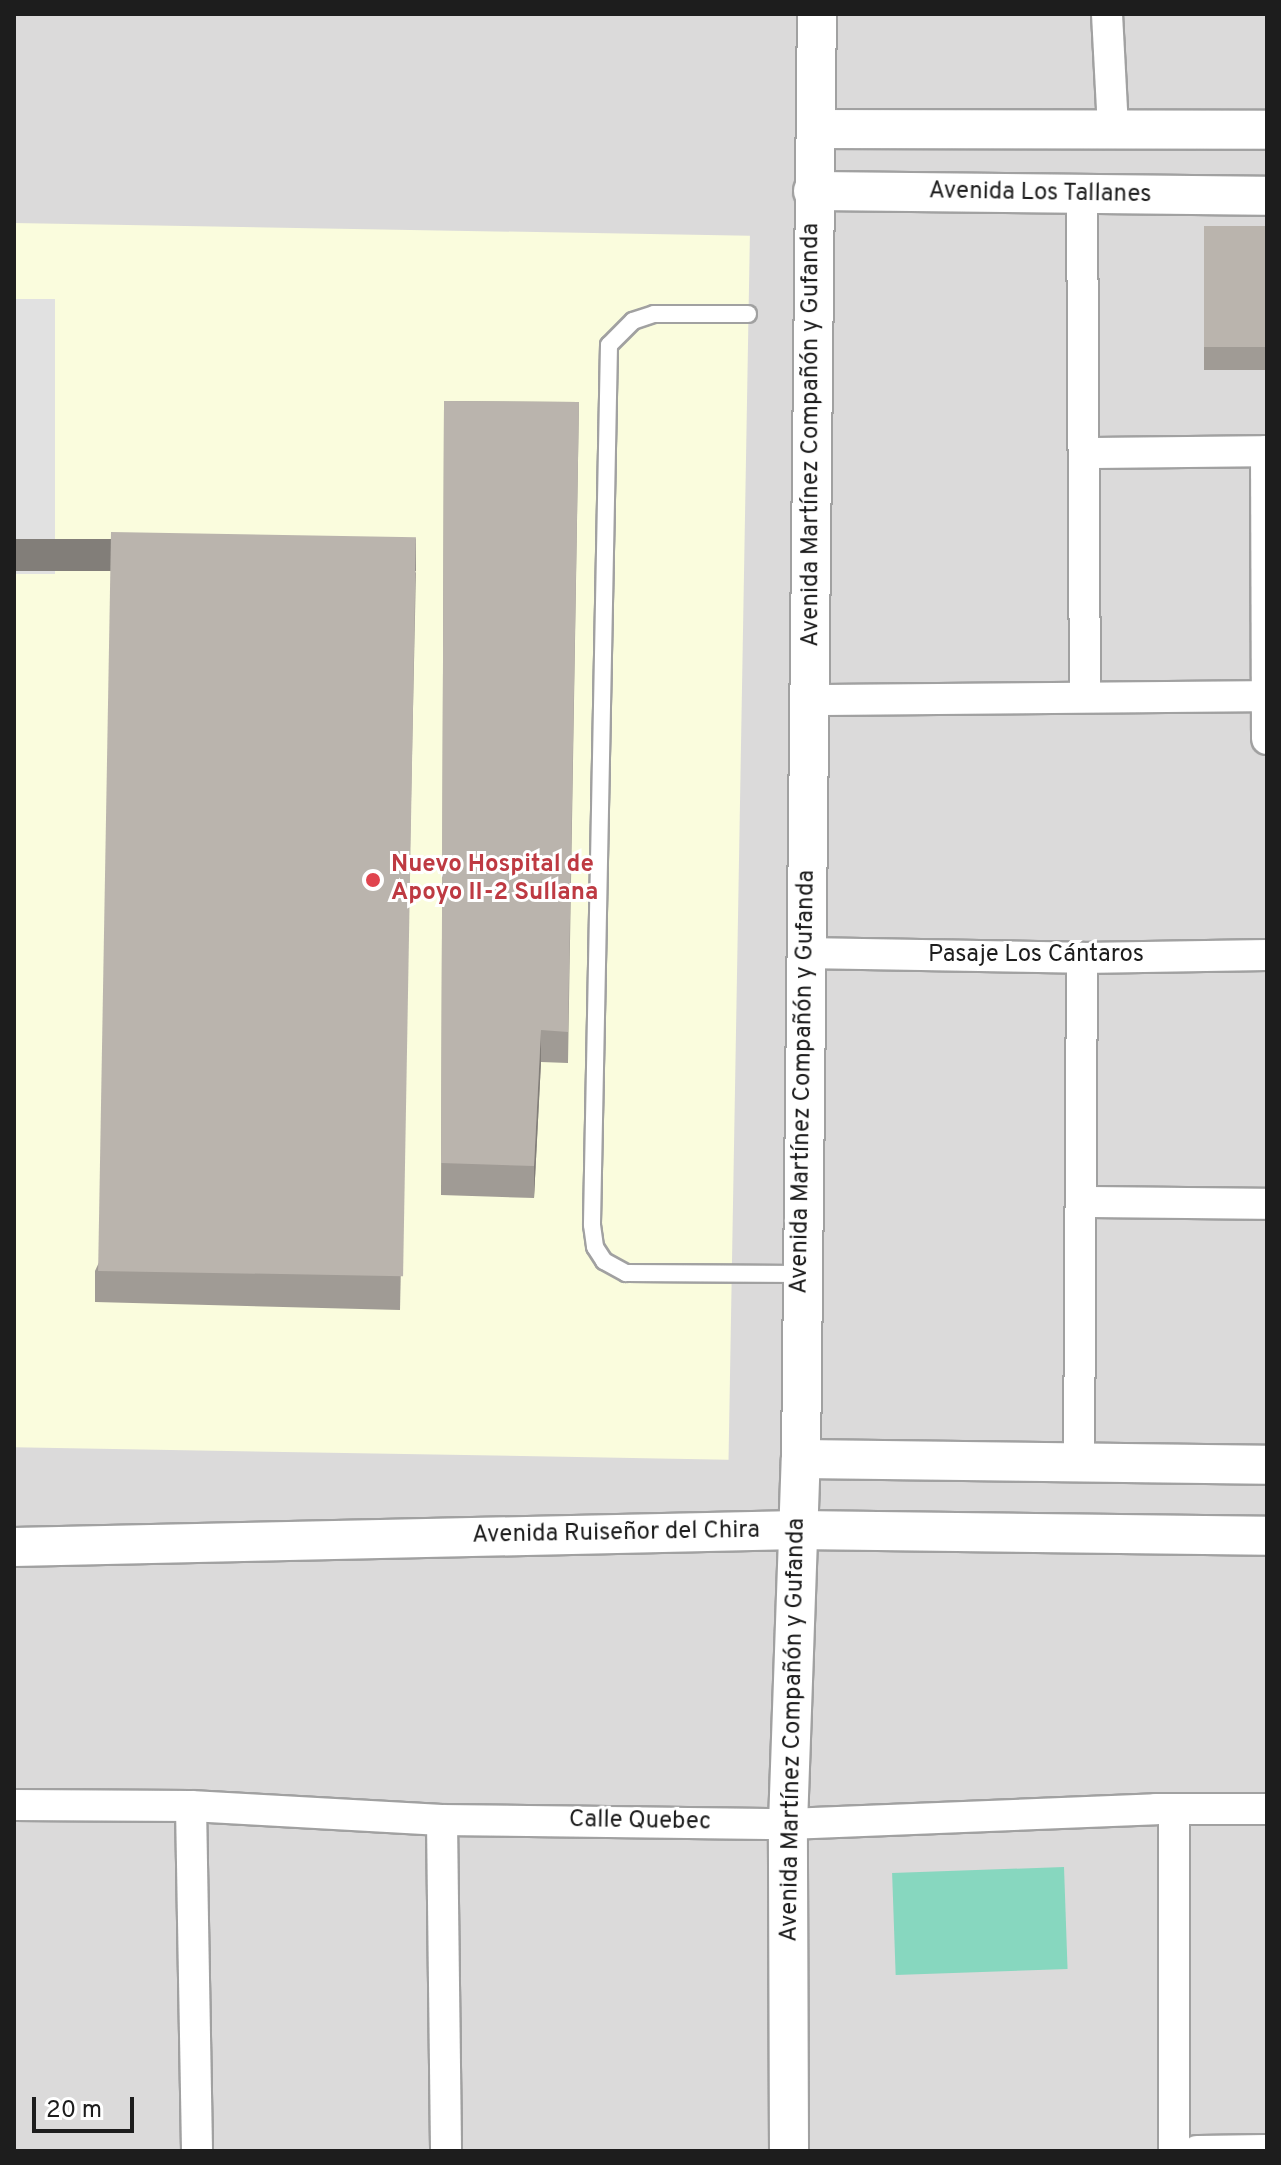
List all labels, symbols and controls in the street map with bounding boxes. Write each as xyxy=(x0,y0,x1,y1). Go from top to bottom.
street label: Avenida Los Tallanes xyxy=(928,178,1152,210)
street label: Avenida Martínez Compañón y Gufanda xyxy=(798,223,826,647)
place label: Nuevo Hospital de Apoyo II-2 Sullana xyxy=(391,852,598,908)
marker: Nuevo Hospital de Apoyo II-2 Sullana xyxy=(362,869,384,891)
street label: Avenida Martínez Compañón y Gufanda xyxy=(786,870,822,1294)
street label: Pasaje Los Cántaros xyxy=(928,942,1144,970)
street label: Avenida Ruiseñor del Chira xyxy=(472,1517,760,1551)
street label: Avenida Martínez Compañón y Gufanda xyxy=(776,1518,812,1942)
street label: Calle Quebec xyxy=(569,1806,711,1838)
scale bar xyxy=(36,2081,138,2131)
text: 20 m xyxy=(46,2096,102,2126)

